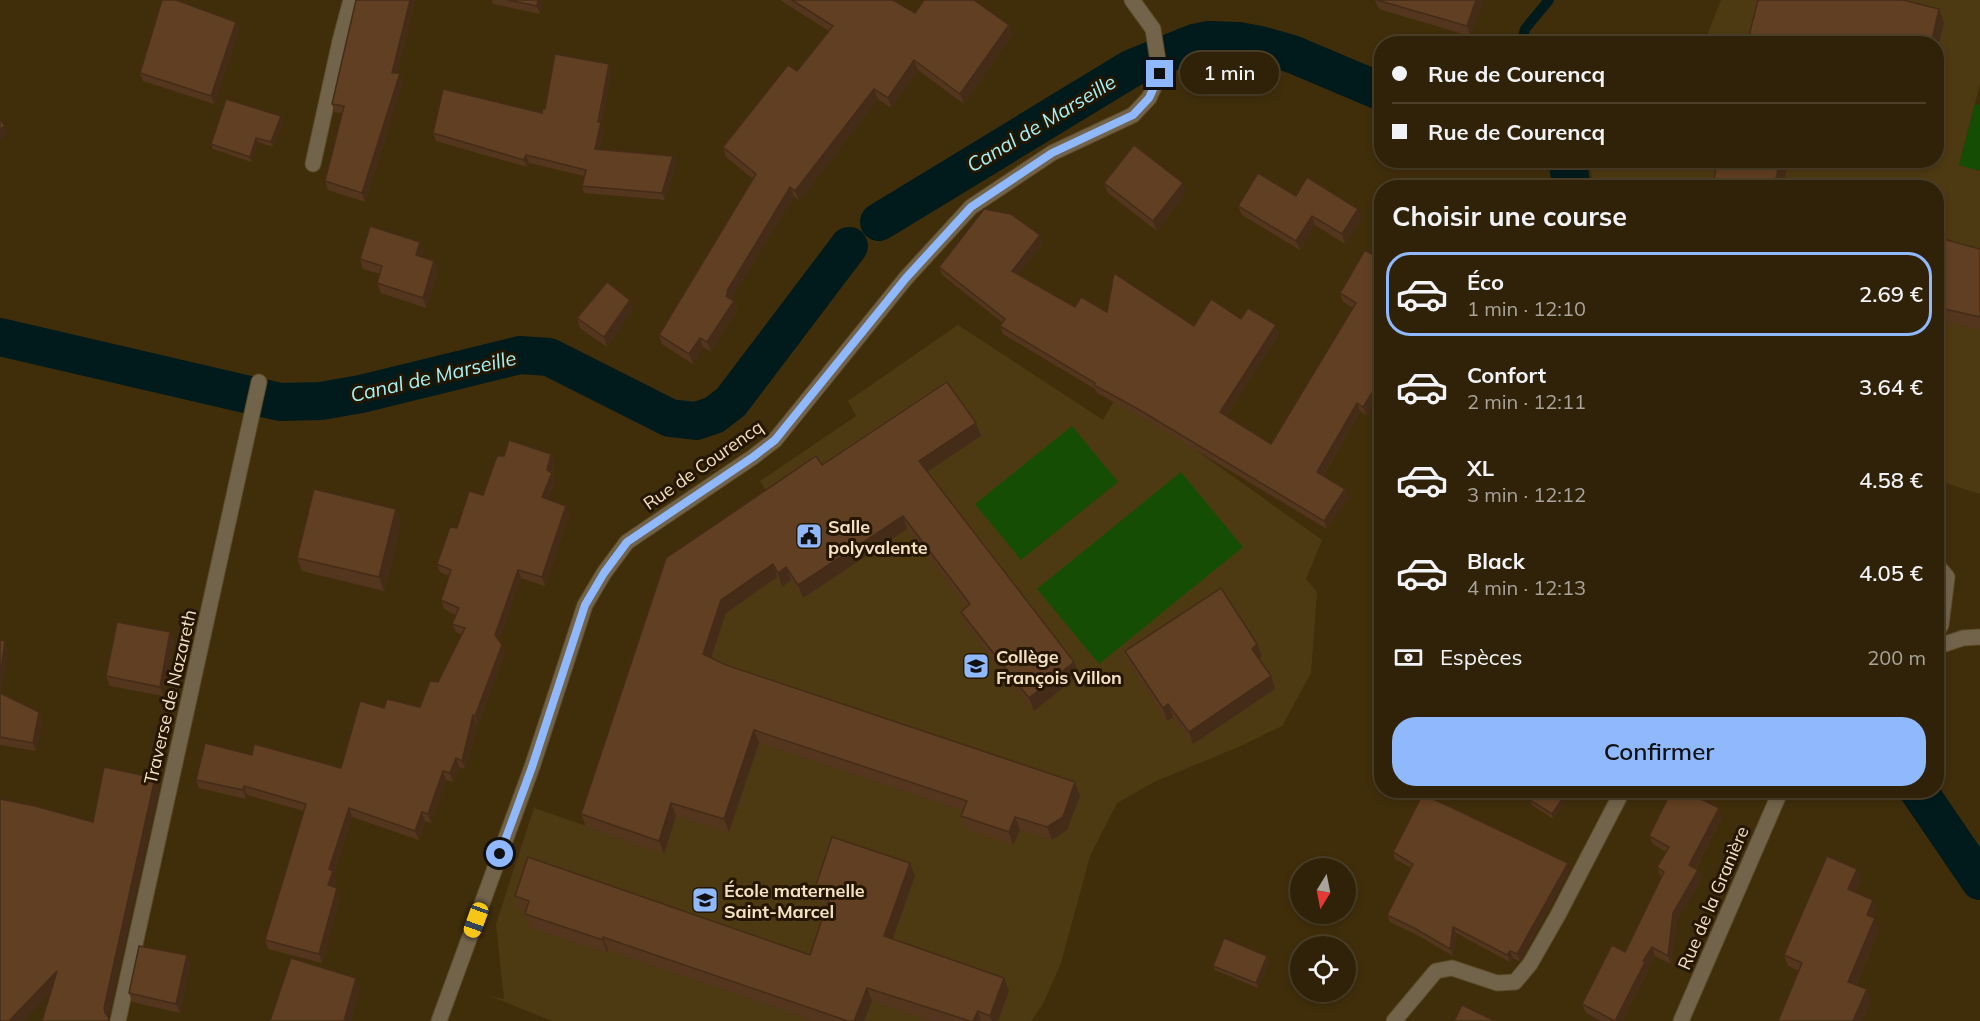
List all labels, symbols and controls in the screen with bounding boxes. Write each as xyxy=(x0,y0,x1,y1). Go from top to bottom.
callout: 1 min xyxy=(1181,53,1280,95)
route end xyxy=(1146,60,1173,87)
text: 1 min xyxy=(1204,60,1255,85)
text: Rue de Courencq xyxy=(1428,60,1605,88)
water label: Canal de Marseille xyxy=(962,69,1120,177)
text: Rue de Courencq xyxy=(1428,118,1605,146)
text: Choisir une course xyxy=(1392,199,1627,233)
icon: car xyxy=(1395,267,1449,321)
text: Éco xyxy=(1467,268,1504,296)
text: 2.69 € xyxy=(1859,280,1923,308)
text: 1 min · 12:10 xyxy=(1467,296,1586,321)
water label: Canal de Marseille xyxy=(348,345,518,407)
icon: car xyxy=(1395,360,1449,414)
text: Confort xyxy=(1467,361,1546,389)
text: 3.64 € xyxy=(1859,373,1923,401)
text: 2 min · 12:11 xyxy=(1467,389,1586,414)
street label: Rue de Courencq xyxy=(639,415,767,515)
icon: car xyxy=(1395,453,1449,507)
text: XL xyxy=(1467,454,1494,482)
text: 4.58 € xyxy=(1859,466,1923,494)
text: 3 min · 12:12 xyxy=(1467,482,1586,507)
place label: Salle polyvalente xyxy=(828,515,928,559)
public building icon: Salle polyvalente xyxy=(794,521,824,551)
icon: car xyxy=(1395,546,1449,600)
text: Black xyxy=(1467,547,1525,575)
text: 4.05 € xyxy=(1859,559,1923,587)
text: 4 min · 12:13 xyxy=(1467,575,1586,600)
street label: Traverse de Nazareth xyxy=(139,608,201,786)
icon: cash xyxy=(1392,641,1425,674)
text: Espèces xyxy=(1440,643,1522,671)
place label: Collège François Villon xyxy=(996,645,1122,689)
text: 200 m xyxy=(1867,645,1926,670)
school or university icon: Collège François Villon xyxy=(961,651,991,681)
button: Confirmer xyxy=(1392,717,1926,786)
street label: Rue de la Granière xyxy=(1672,823,1754,973)
route start xyxy=(486,840,513,867)
north arrow xyxy=(1290,858,1356,924)
map controls xyxy=(1290,858,1356,1002)
place label: École maternelle Saint-Marcel xyxy=(724,879,865,923)
school or university icon: École maternelle Saint-Marcel xyxy=(690,885,720,915)
car xyxy=(461,900,491,940)
button: locate xyxy=(1290,936,1356,1002)

